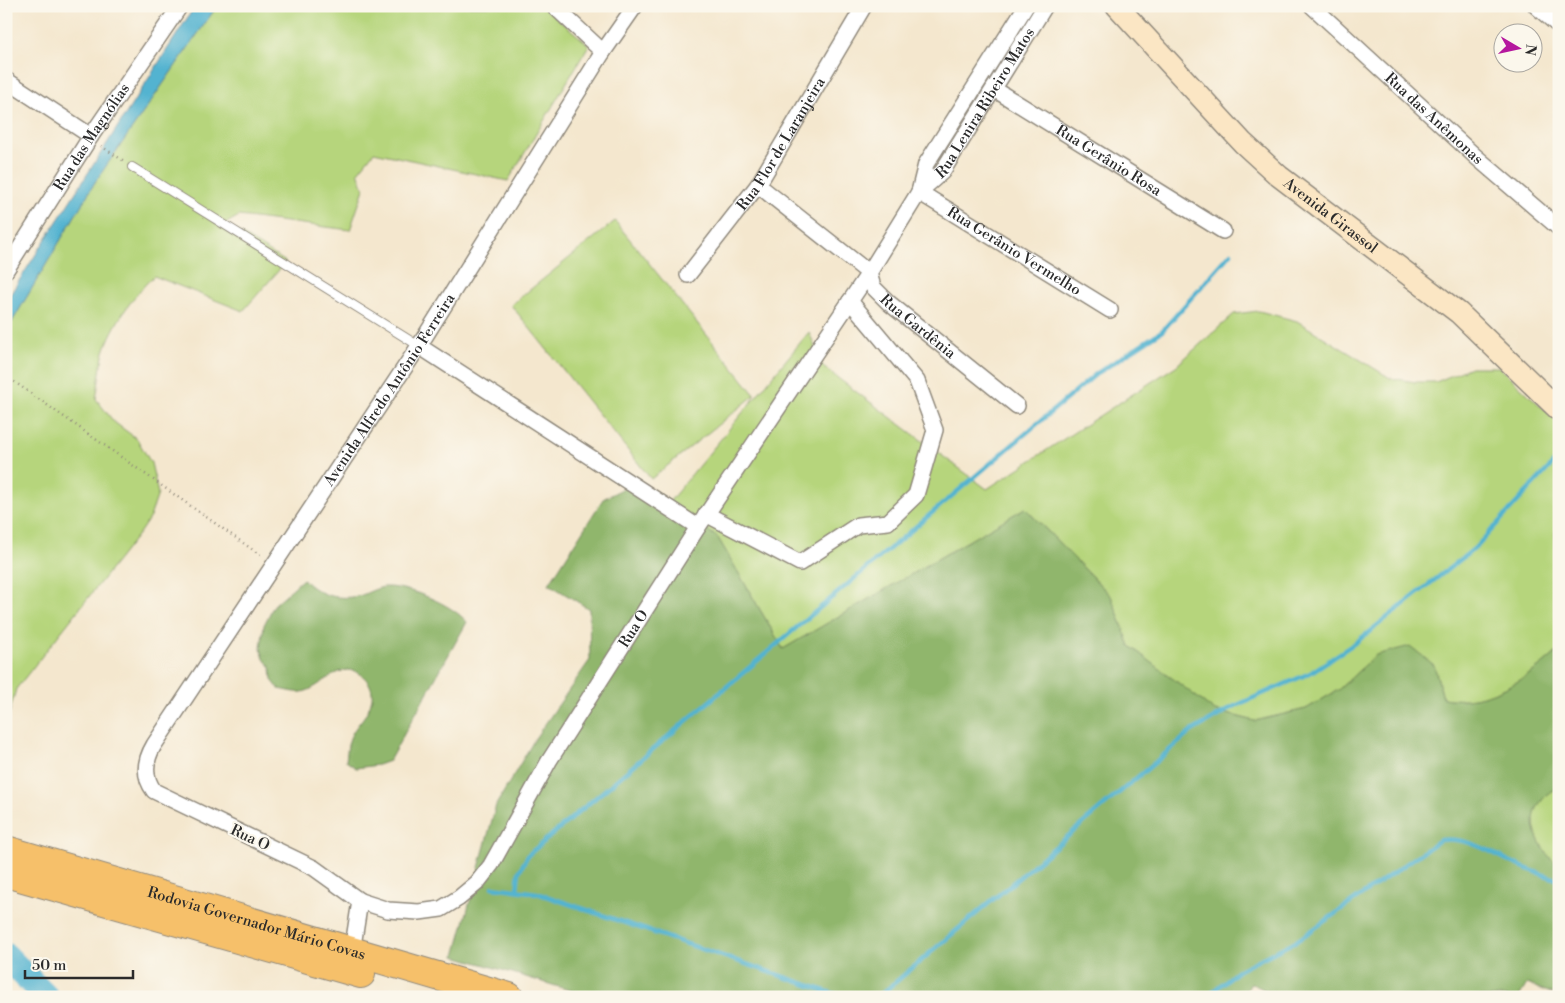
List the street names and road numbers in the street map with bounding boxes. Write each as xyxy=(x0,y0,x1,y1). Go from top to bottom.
street label: Rua Lenira Ribeiro Matos xyxy=(932,24,1039,183)
street label: Rua das Anêmonas xyxy=(1381,68,1487,168)
street label: Rua Flor de Laranjeira xyxy=(732,73,829,214)
street label: Rua das Magnólias xyxy=(49,80,134,194)
street label: Rua Gerânio Rosa xyxy=(1052,120,1165,200)
street label: Avenida Girassol xyxy=(1279,173,1382,258)
street label: Rua Gerânio Vermelho xyxy=(944,202,1085,299)
street label: Avenida Alfredo Antônio Ferreira xyxy=(319,290,459,490)
street label: Rua Gardênia xyxy=(876,290,960,363)
street label: Rua O xyxy=(614,606,653,651)
street label: Rua O xyxy=(227,821,273,855)
street label: Rodovia Governador Mário Covas xyxy=(145,882,368,964)

